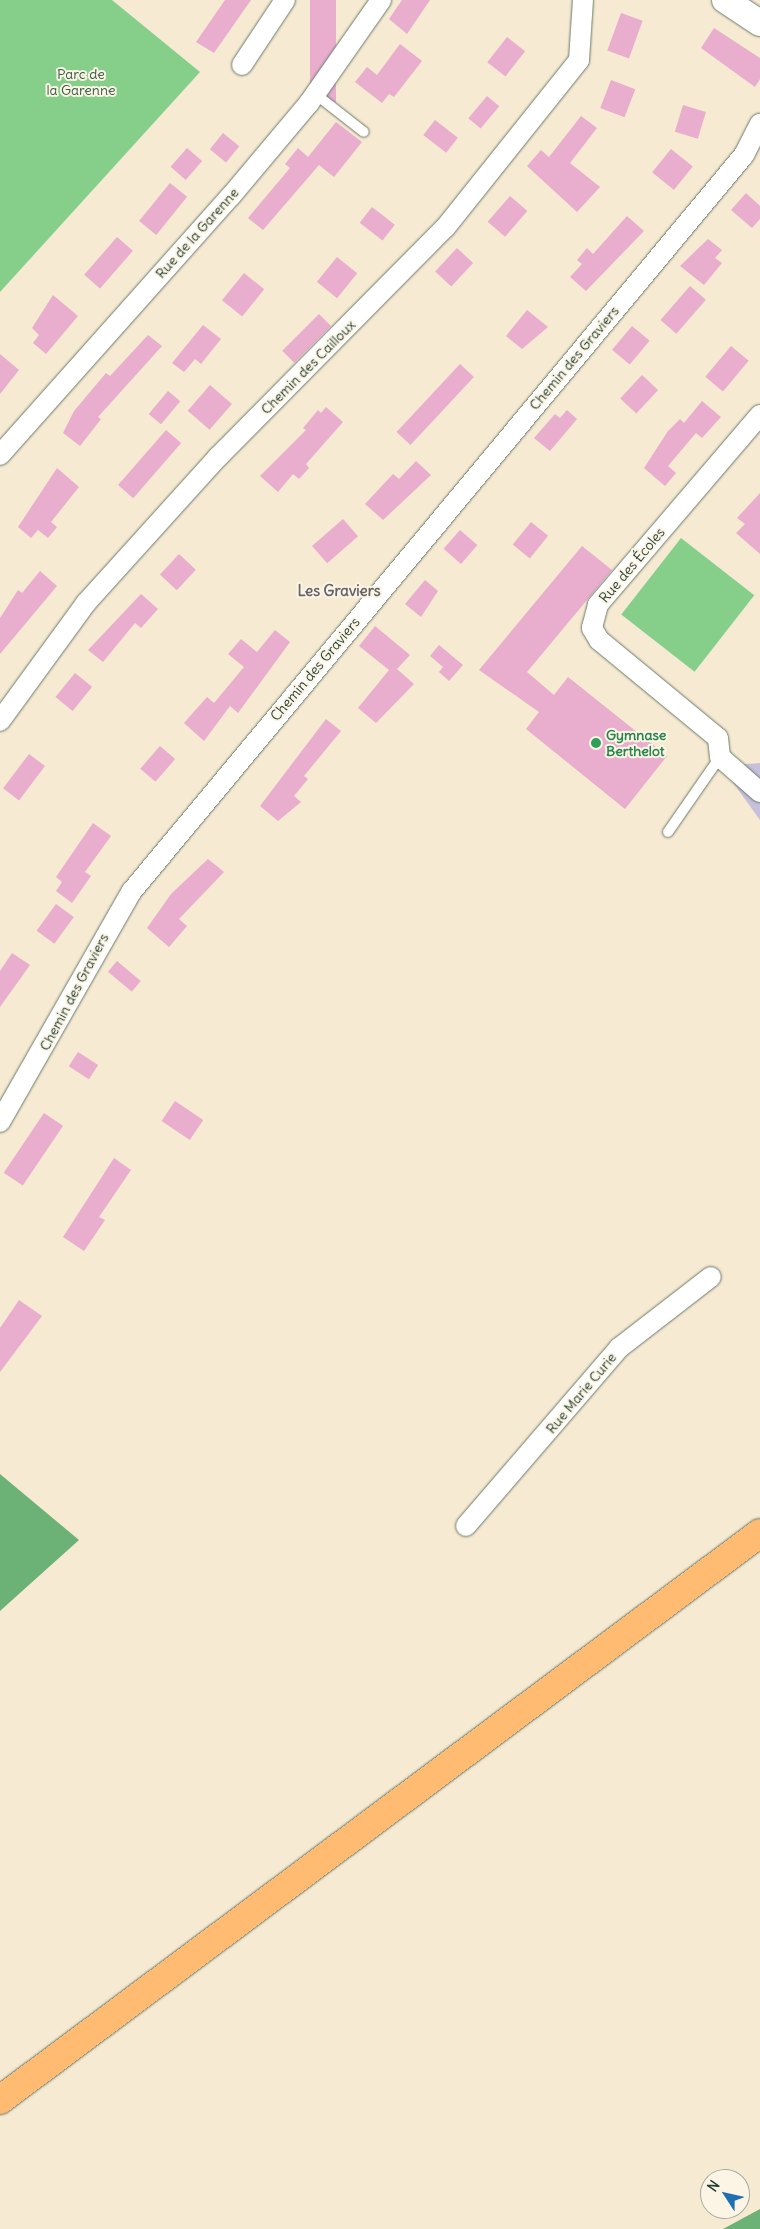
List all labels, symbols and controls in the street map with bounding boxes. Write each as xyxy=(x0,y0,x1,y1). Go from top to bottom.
park label: Parc de la Garenne xyxy=(46,66,116,98)
street label: Rue de la Garenne xyxy=(152,184,242,282)
street label: Chemin des Graviers xyxy=(526,303,622,413)
street label: Chemin des Cailloux xyxy=(257,316,359,418)
street label: Rue des Écoles xyxy=(596,524,668,606)
district label: Les Graviers xyxy=(297,582,381,600)
street label: Chemin des Graviers xyxy=(267,614,363,724)
place label: Gymnase Berthelot xyxy=(606,727,666,760)
marker: Gymnase Berthelot xyxy=(590,737,602,749)
street label: Chemin des Graviers xyxy=(36,931,112,1053)
street label: Rue Marie Curie xyxy=(542,1349,620,1437)
north arrow xyxy=(700,2169,750,2219)
text: N xyxy=(703,2177,724,2195)

